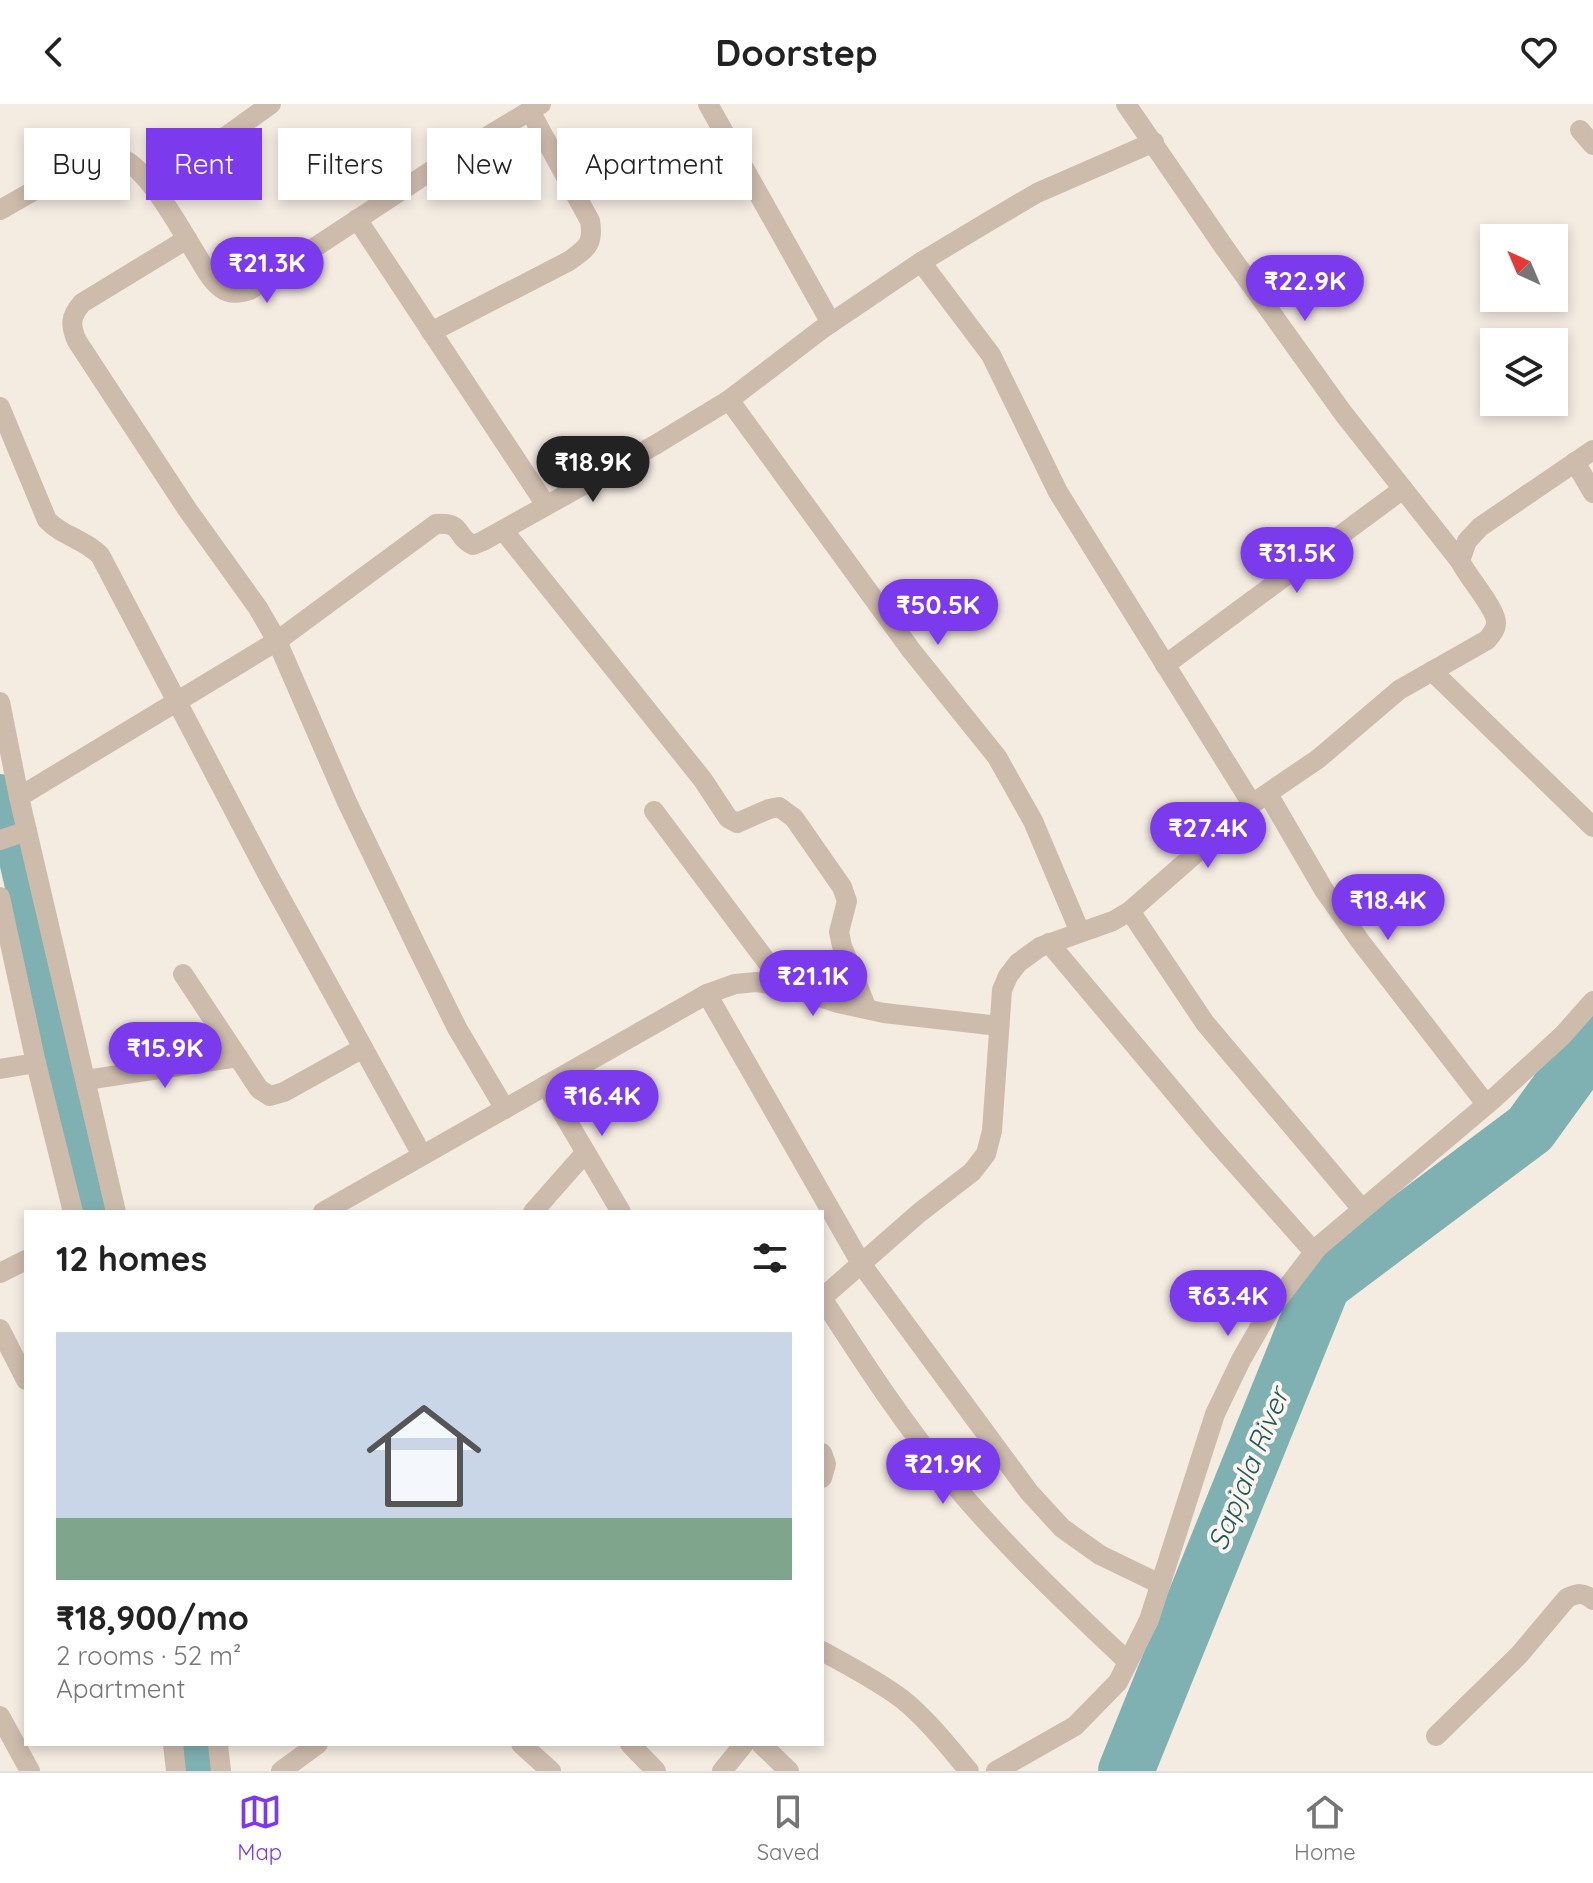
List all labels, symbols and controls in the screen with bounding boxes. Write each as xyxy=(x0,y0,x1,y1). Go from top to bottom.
icon: back xyxy=(32,30,76,74)
text: Doorstep xyxy=(715,30,878,75)
icon: heart xyxy=(1517,30,1561,74)
chip: Buy xyxy=(24,128,130,200)
chip: Rent xyxy=(146,128,262,200)
chip: Filters xyxy=(278,128,411,200)
chip: New xyxy=(427,128,541,200)
chip: Apartment xyxy=(557,128,752,200)
north arrow xyxy=(1480,224,1568,312)
map controls xyxy=(1480,224,1568,416)
pin: ₹21.3K xyxy=(202,237,332,305)
text: ₹21.3K xyxy=(229,246,305,279)
pin: ₹22.9K xyxy=(1240,255,1370,323)
text: ₹22.9K xyxy=(1264,264,1346,297)
button: layers xyxy=(1480,328,1568,416)
pin: ₹18.9K xyxy=(528,436,658,504)
text: ₹18.9K xyxy=(554,445,632,478)
pin: ₹31.5K xyxy=(1232,527,1362,595)
text: ₹31.5K xyxy=(1259,536,1335,569)
pin: ₹50.5K xyxy=(873,579,1003,647)
text: ₹50.5K xyxy=(896,588,980,621)
pin: ₹27.4K xyxy=(1143,802,1273,870)
text: ₹27.4K xyxy=(1168,811,1248,844)
pin: ₹18.4K xyxy=(1323,874,1453,942)
text: ₹18.4K xyxy=(1350,883,1426,916)
pin: ₹21.1K xyxy=(748,950,878,1018)
text: ₹21.1K xyxy=(777,959,849,992)
pin: ₹15.9K xyxy=(100,1022,230,1090)
text: ₹15.9K xyxy=(127,1031,203,1064)
pin: ₹16.4K xyxy=(537,1070,667,1138)
text: ₹16.4K xyxy=(564,1079,640,1112)
icon: filters xyxy=(748,1236,792,1280)
text: 12 homes xyxy=(56,1237,207,1280)
pin: ₹63.4K xyxy=(1163,1270,1293,1338)
text: ₹63.4K xyxy=(1188,1279,1268,1312)
water label: Sapjala River xyxy=(1199,1380,1297,1555)
icon: home xyxy=(352,1384,496,1528)
pin: ₹21.9K xyxy=(878,1438,1008,1506)
text: ₹21.9K xyxy=(904,1447,982,1480)
text: ₹18,900/mo xyxy=(56,1596,249,1639)
text: 2 rooms · 52 m² xyxy=(56,1639,241,1672)
text: Apartment xyxy=(56,1672,185,1705)
tab: Map xyxy=(237,1790,282,1866)
tab: Saved xyxy=(757,1790,819,1866)
tab: Home xyxy=(1294,1790,1356,1866)

